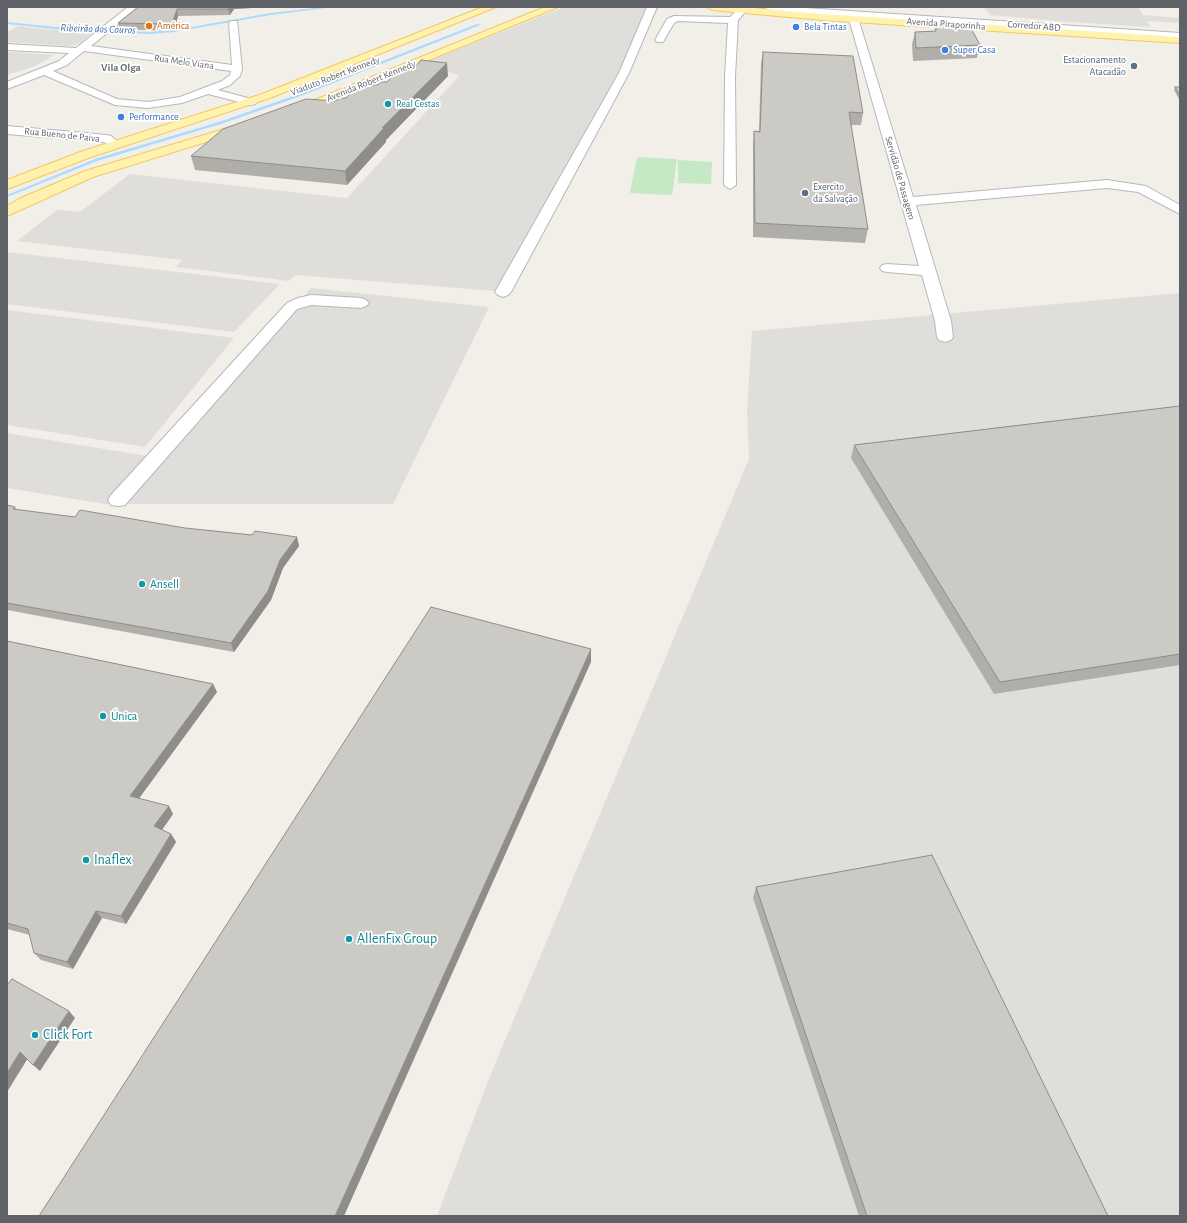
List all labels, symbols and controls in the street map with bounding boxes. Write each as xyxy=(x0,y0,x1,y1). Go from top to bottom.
street label: Avenida Piraporinha xyxy=(906,15,986,33)
street label: Corredor ABD xyxy=(1007,18,1061,34)
place label: América xyxy=(157,20,189,32)
water label: Ribeirão dos Couros xyxy=(60,21,136,37)
marker: América xyxy=(144,21,154,31)
place label: Bela Tintas xyxy=(804,21,847,33)
marker: Bela Tintas xyxy=(791,22,801,32)
place label: Super Casa xyxy=(953,44,996,56)
marker: Super Casa xyxy=(940,45,950,55)
street label: Rua Melo Viana xyxy=(153,52,215,72)
street label: Viaduto Robert Kennedy xyxy=(289,53,381,99)
place label: Estacionamento Atacadão xyxy=(1063,54,1126,78)
street label: Avenida Robert Kennedy xyxy=(325,58,417,104)
district label: Vila Olga xyxy=(101,61,141,75)
marker: Estacionamento Atacadão xyxy=(1129,61,1139,71)
place label: Real Cestas xyxy=(396,98,439,110)
marker: Real Cestas xyxy=(383,99,393,109)
place label: Performance xyxy=(129,111,179,123)
marker: Performance xyxy=(116,112,126,122)
street label: Rua Bueno de Paiva xyxy=(24,125,100,145)
street label: Servidão de Passagem xyxy=(882,135,918,221)
place label: Exercito da Salvação xyxy=(813,181,858,204)
marker: Exercito da Salvação xyxy=(800,188,810,198)
place label: Ansell xyxy=(150,577,179,591)
marker: Ansell xyxy=(137,579,147,589)
place label: Única xyxy=(111,709,137,723)
marker: Única xyxy=(98,711,108,721)
place label: Inaflex xyxy=(94,852,132,868)
marker: Inaflex xyxy=(81,855,91,865)
place label: AllenFix Group xyxy=(357,931,437,947)
marker: AllenFix Group xyxy=(344,934,354,944)
place label: Click Fort xyxy=(43,1027,93,1043)
marker: Click Fort xyxy=(30,1030,40,1040)

